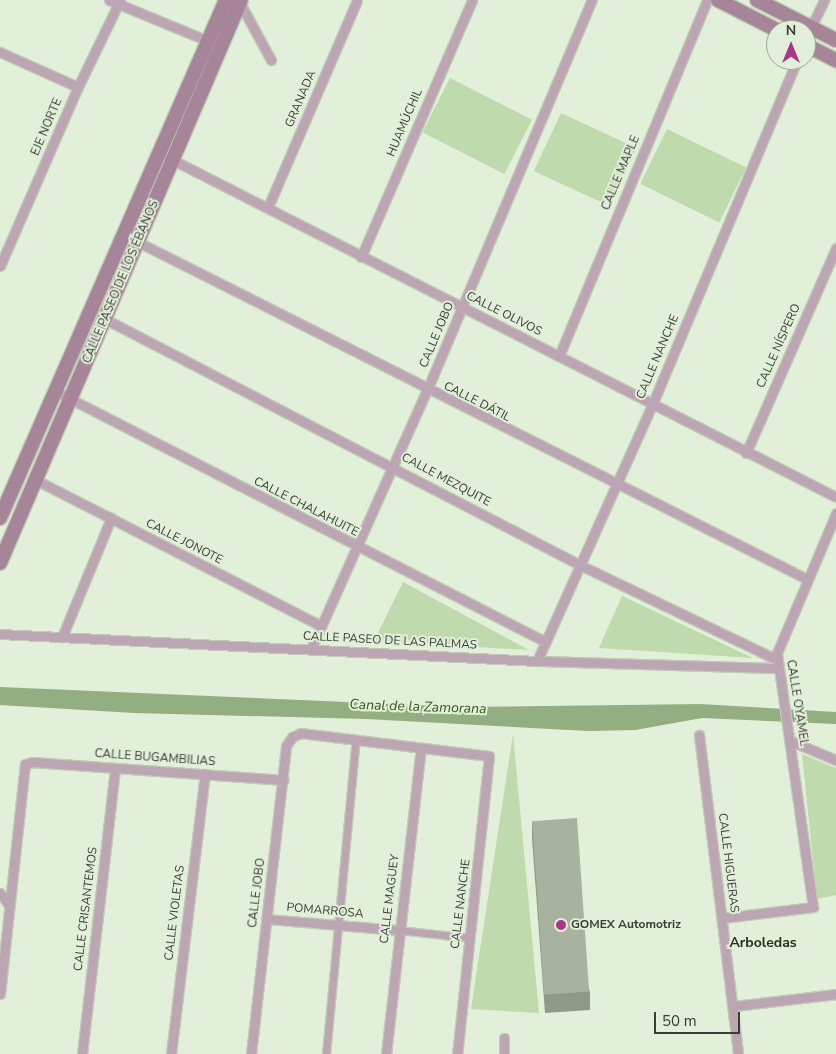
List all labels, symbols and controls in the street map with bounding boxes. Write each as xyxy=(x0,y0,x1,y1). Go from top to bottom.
north arrow xyxy=(766,20,816,70)
text: N xyxy=(786,21,796,40)
street label: GRANADA xyxy=(283,68,319,130)
street label: HUAMÚCHIL xyxy=(384,87,426,159)
street label: EJE NORTE xyxy=(28,96,66,158)
street label: CALLE MAPLE xyxy=(599,133,643,213)
street label: CALLE PASEO DE LOS ÉBANOS xyxy=(80,198,162,366)
street label: CALLE OLIVOS xyxy=(464,289,544,339)
street label: CALLE JOBO xyxy=(417,300,457,370)
street label: CALLE NÍSPERO xyxy=(754,302,804,390)
street label: CALLE NANCHE xyxy=(634,313,682,401)
street label: CALLE DÁTIL xyxy=(441,379,513,425)
street label: CALLE MEZQUITE xyxy=(399,450,493,510)
street label: CALLE CHALAHUITE xyxy=(251,474,361,540)
street label: CALLE JONOTE xyxy=(143,516,225,568)
street label: CALLE PASEO DE LAS PALMAS xyxy=(303,629,477,653)
street label: CALLE OYAMEL xyxy=(783,659,811,747)
water label: Canal de la Zamorana xyxy=(349,696,487,718)
street label: CALLE BUGAMBILIAS xyxy=(94,747,216,769)
street label: CALLE HIGUERAS xyxy=(715,812,741,914)
street label: CALLE CRISANTEMOS xyxy=(71,846,101,972)
street label: CALLE MAGUEY xyxy=(377,853,403,945)
street label: CALLE JOBO xyxy=(246,857,268,929)
street label: CALLE NANCHE xyxy=(448,858,474,950)
street label: CALLE VIOLETAS xyxy=(162,864,188,962)
street label: POMARROSA xyxy=(286,900,364,922)
place label: GOMEX Automotriz xyxy=(571,918,681,932)
marker: GOMEX Automotriz xyxy=(555,919,567,931)
district label: Arboledas xyxy=(729,935,797,951)
scale bar xyxy=(656,1002,742,1034)
text: 50 m xyxy=(662,1011,697,1031)

